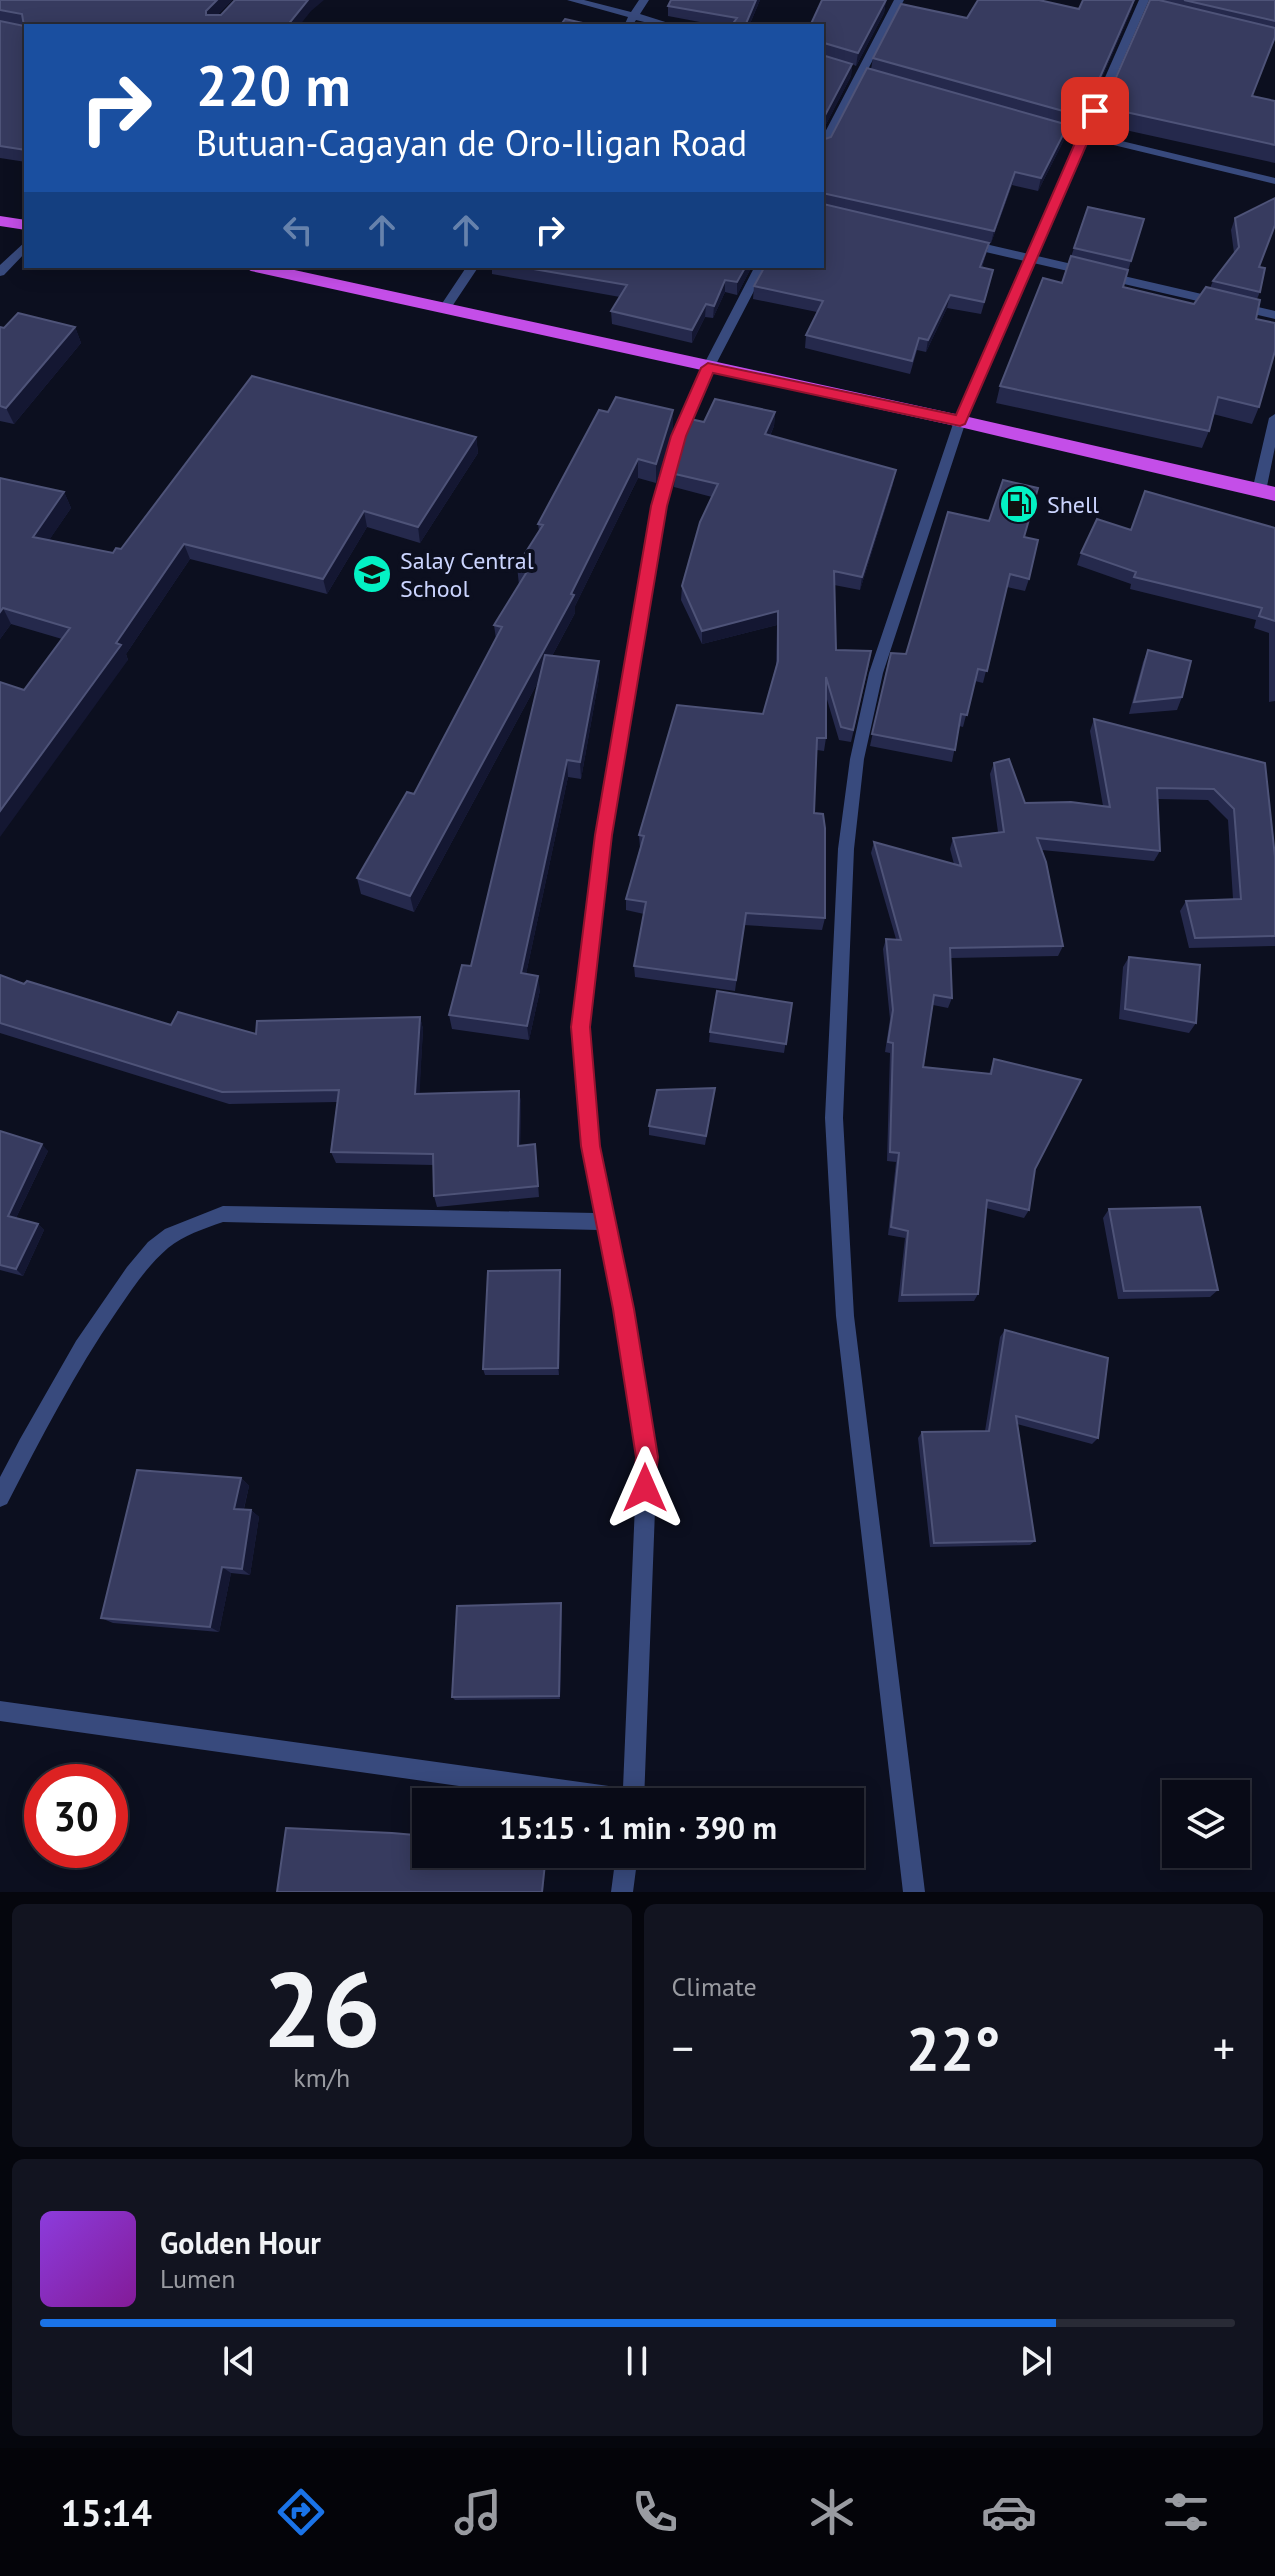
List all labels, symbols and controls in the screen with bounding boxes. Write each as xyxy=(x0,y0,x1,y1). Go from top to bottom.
text: 220 m xyxy=(196,49,351,121)
icon: right xyxy=(64,56,168,160)
pin xyxy=(1061,77,1129,145)
icon: arrive xyxy=(1073,89,1117,133)
text: Butuan-Cagayan de Oro-Iligan Road xyxy=(196,119,747,166)
icon: left xyxy=(276,208,320,252)
icon: ahead xyxy=(360,208,404,252)
icon: ahead xyxy=(444,208,488,252)
icon: right xyxy=(528,208,572,252)
fuel station icon: Shell xyxy=(998,483,1040,525)
place label: Shell xyxy=(1047,489,1099,520)
place label: Salay Central School xyxy=(400,545,534,604)
school or university icon: Salay Central School xyxy=(351,553,393,595)
position arrow xyxy=(603,1446,687,1530)
speed limit sign: 30 xyxy=(24,1764,128,1868)
map controls xyxy=(1162,1780,1250,1868)
button: layers xyxy=(1162,1780,1250,1868)
text: 15:15 · 1 min · 390 m xyxy=(499,1808,777,1847)
text: 26 xyxy=(263,1941,381,2076)
text: Climate xyxy=(672,1970,757,2003)
text: 22° xyxy=(906,2009,1000,2087)
text: − xyxy=(672,2019,694,2076)
text: + xyxy=(1213,2019,1235,2076)
text: km/h xyxy=(293,2061,350,2094)
text: Golden Hour xyxy=(160,2223,321,2262)
text: Lumen xyxy=(160,2262,235,2295)
icon: previous xyxy=(217,2339,261,2383)
icon: pause xyxy=(615,2339,659,2383)
icon: next xyxy=(1014,2339,1058,2383)
icon: directions xyxy=(273,2484,329,2540)
icon: music xyxy=(450,2484,506,2540)
icon: phone xyxy=(627,2484,683,2540)
icon: climate xyxy=(804,2484,860,2540)
icon: car xyxy=(981,2484,1037,2540)
icon: filters xyxy=(1158,2484,1214,2540)
text: 15:14 xyxy=(61,2489,152,2536)

